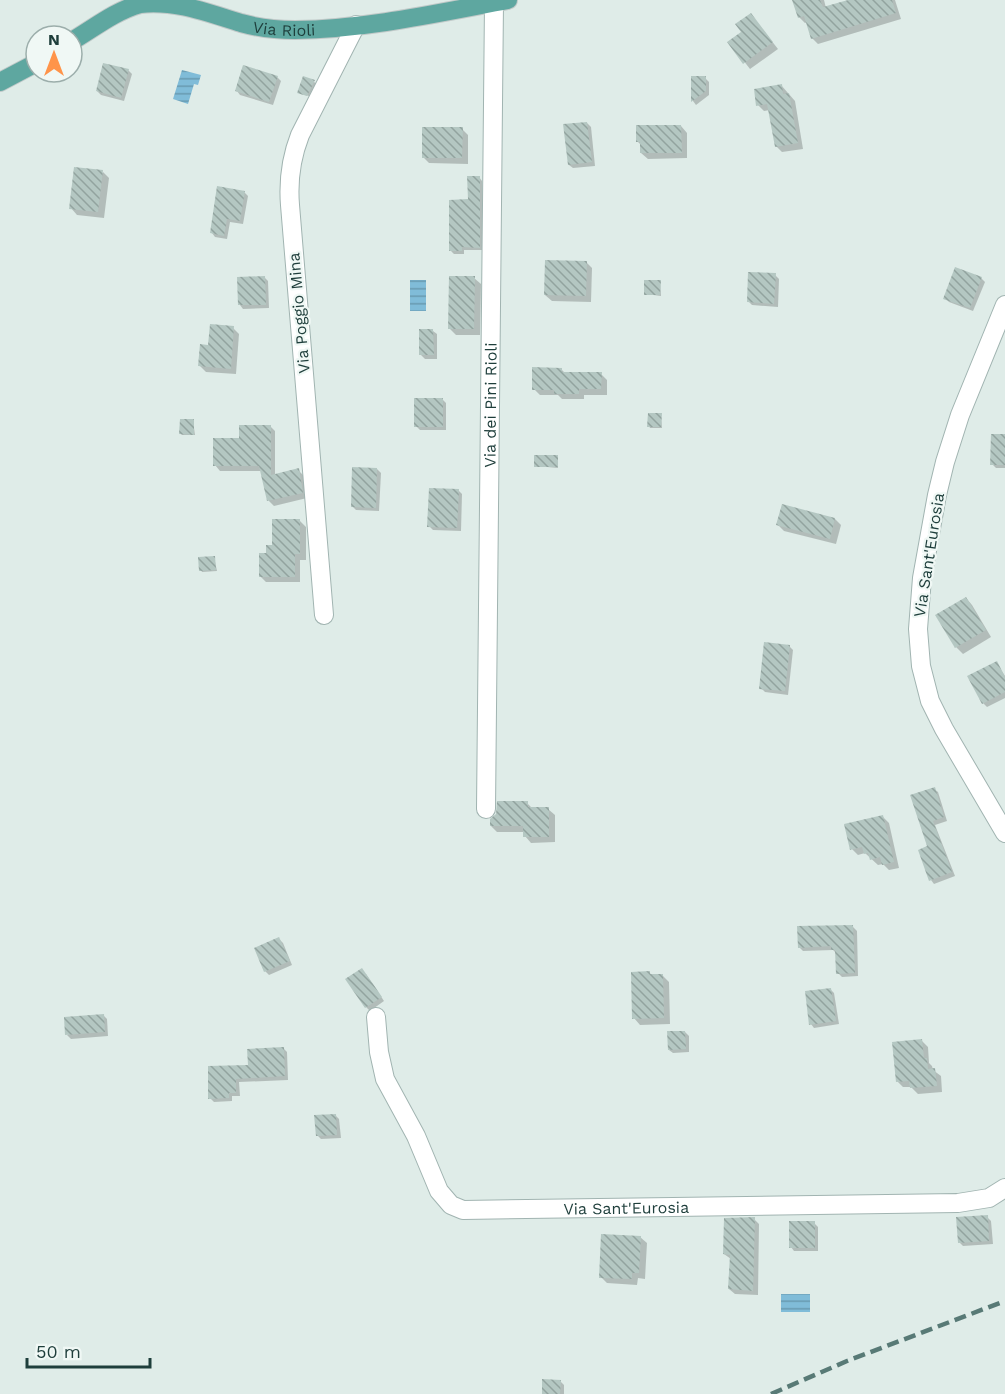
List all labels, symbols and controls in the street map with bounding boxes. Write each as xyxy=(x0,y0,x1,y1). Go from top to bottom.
street label: Via Rioli xyxy=(252,17,316,40)
north arrow xyxy=(24,24,84,84)
text: N xyxy=(48,30,60,49)
street label: Via Poggio Mina xyxy=(284,252,314,374)
street label: Via dei Pini Rioli xyxy=(480,342,500,468)
street label: Via Sant'Eurosia xyxy=(910,491,948,619)
street label: Via Sant'Eurosia xyxy=(563,1197,689,1218)
scale bar xyxy=(27,1331,150,1369)
text: 50 m xyxy=(36,1341,81,1362)

